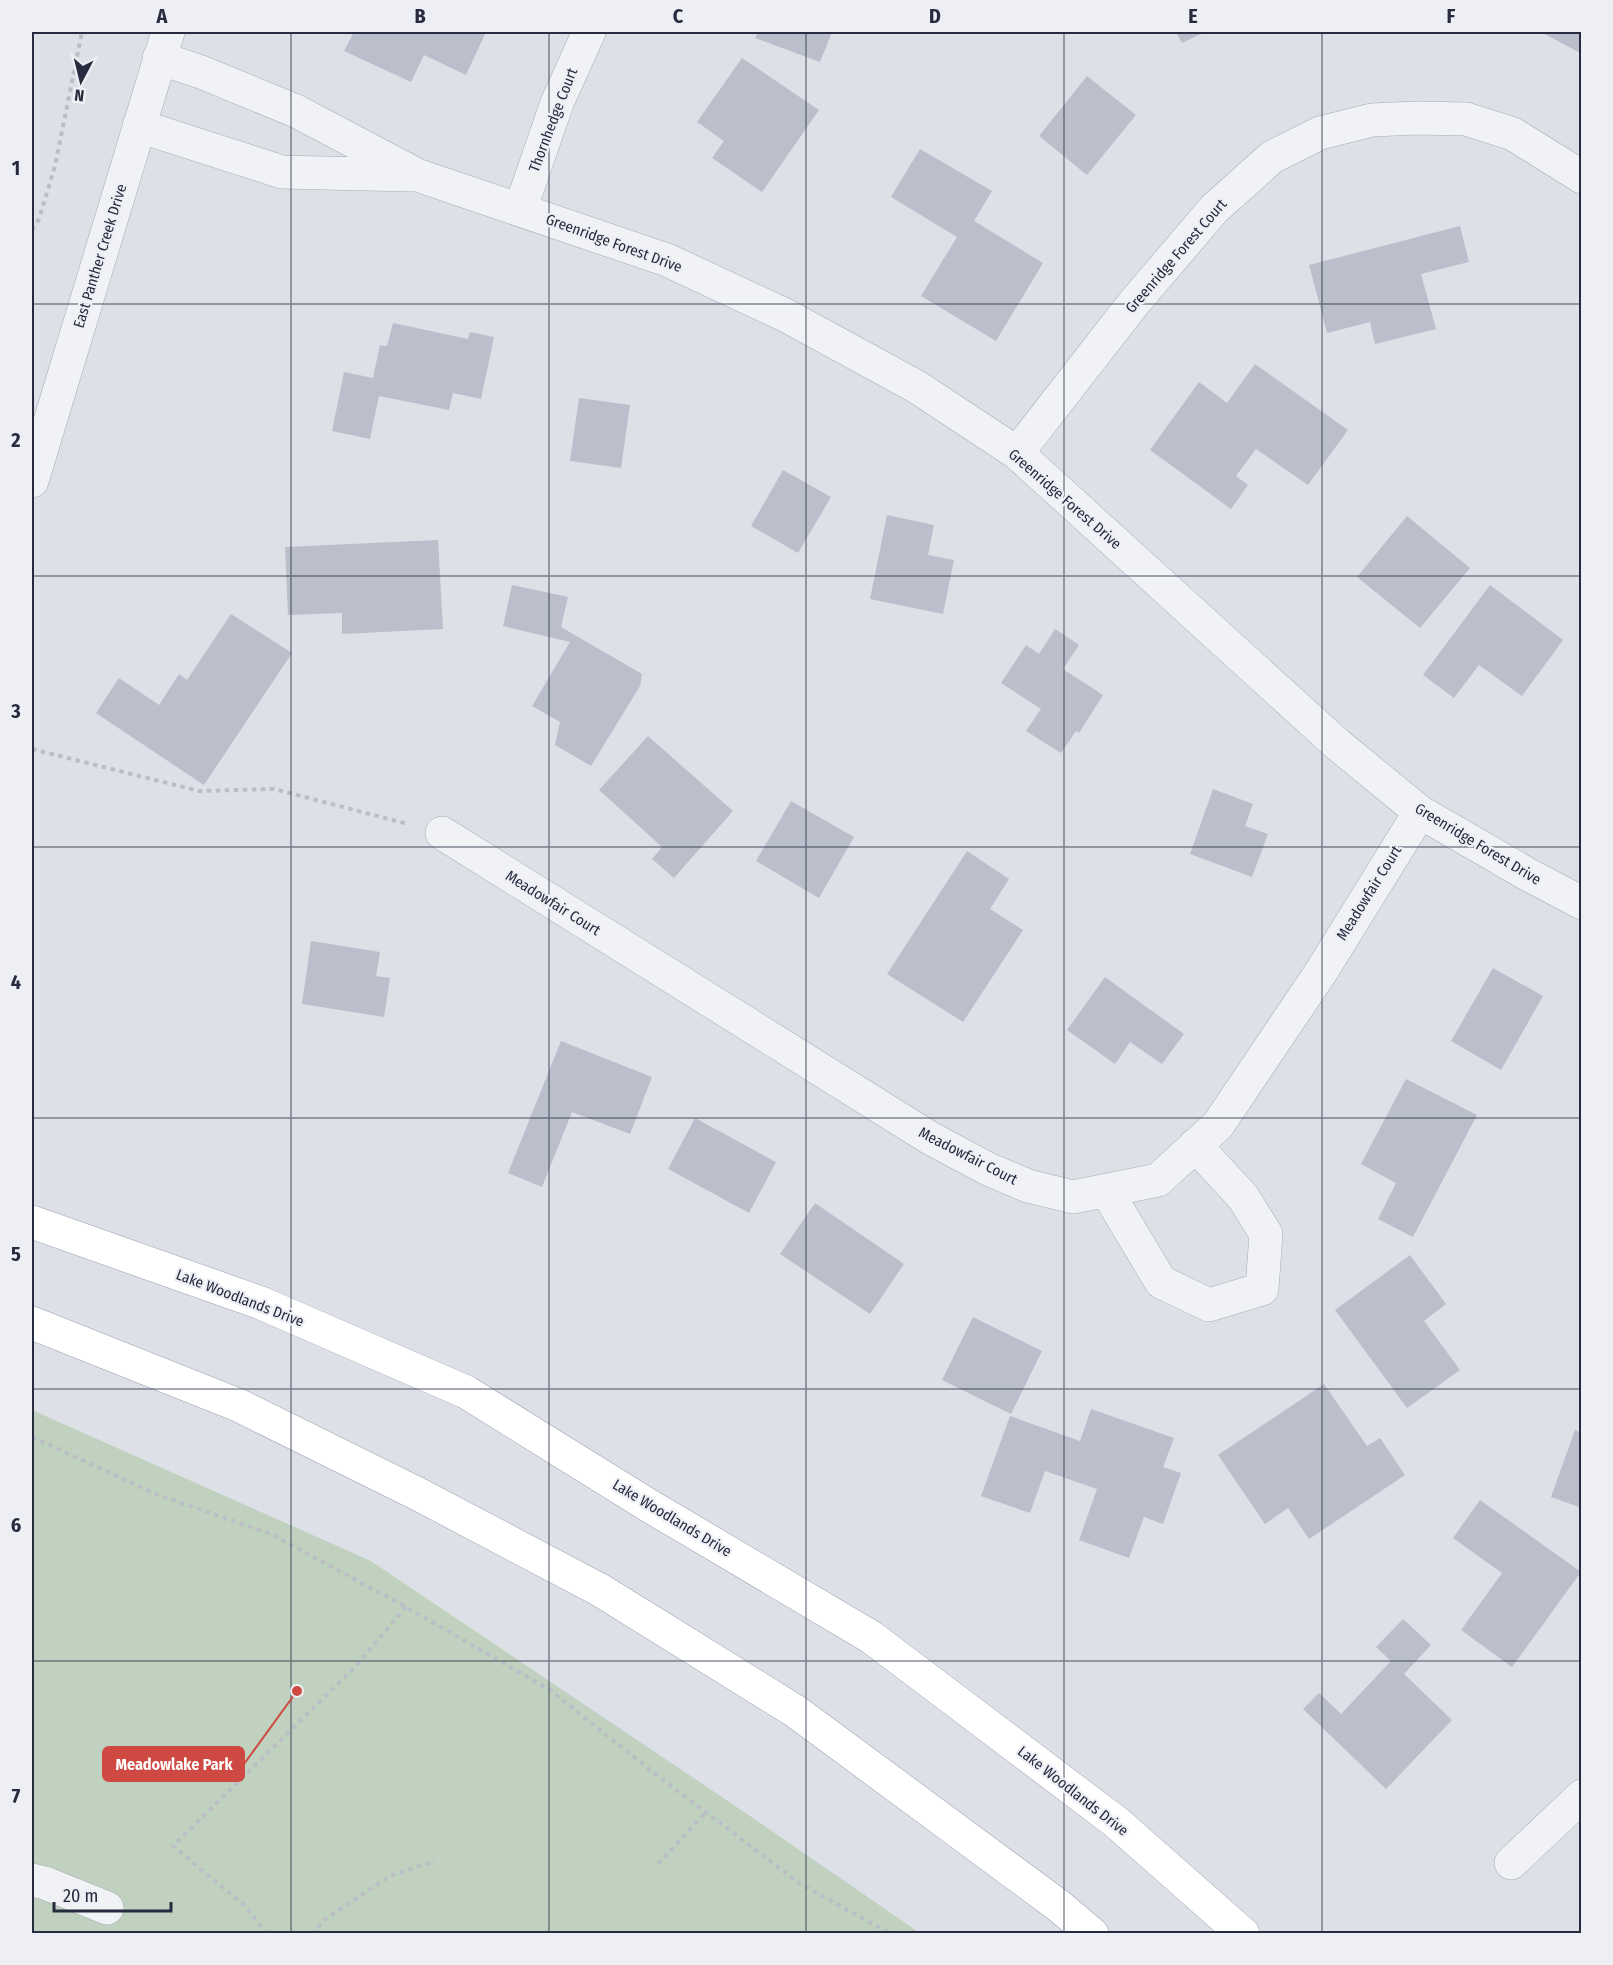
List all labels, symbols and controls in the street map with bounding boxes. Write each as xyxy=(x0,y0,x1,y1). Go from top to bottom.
text: A xyxy=(156,4,169,28)
text: B xyxy=(414,4,426,28)
text: C xyxy=(673,4,684,28)
text: D xyxy=(929,4,941,28)
text: E xyxy=(1188,4,1198,28)
text: F xyxy=(1447,4,1456,28)
north arrow xyxy=(51,51,111,111)
street label: Thornhedge Court xyxy=(525,65,581,175)
text: N xyxy=(73,85,85,105)
text: 1 xyxy=(12,156,20,180)
street label: East Panther Creek Drive xyxy=(70,182,130,330)
street label: Greenridge Forest Court xyxy=(1122,195,1230,317)
street label: Greenridge Forest Drive xyxy=(543,210,685,276)
text: 2 xyxy=(10,428,21,452)
street label: Greenridge Forest Drive xyxy=(1005,445,1125,553)
text: 3 xyxy=(10,699,21,723)
street label: Greenridge Forest Drive xyxy=(1412,799,1544,889)
street label: Meadowfair Court xyxy=(1333,842,1405,944)
street label: Meadowfair Court xyxy=(502,867,604,939)
text: 4 xyxy=(11,970,21,994)
street label: Meadowfair Court xyxy=(916,1123,1020,1189)
text: 5 xyxy=(11,1242,21,1266)
street label: Lake Woodlands Drive xyxy=(174,1265,306,1331)
street label: Lake Woodlands Drive xyxy=(609,1475,735,1561)
text: 6 xyxy=(11,1513,21,1537)
street label: Lake Woodlands Drive xyxy=(1014,1742,1132,1840)
callout: Meadowlake Park xyxy=(103,1747,244,1781)
text: Meadowlake Park xyxy=(115,1755,233,1774)
text: 7 xyxy=(12,1784,21,1808)
scale bar xyxy=(54,1875,171,1913)
text: 20 m xyxy=(63,1885,98,1907)

